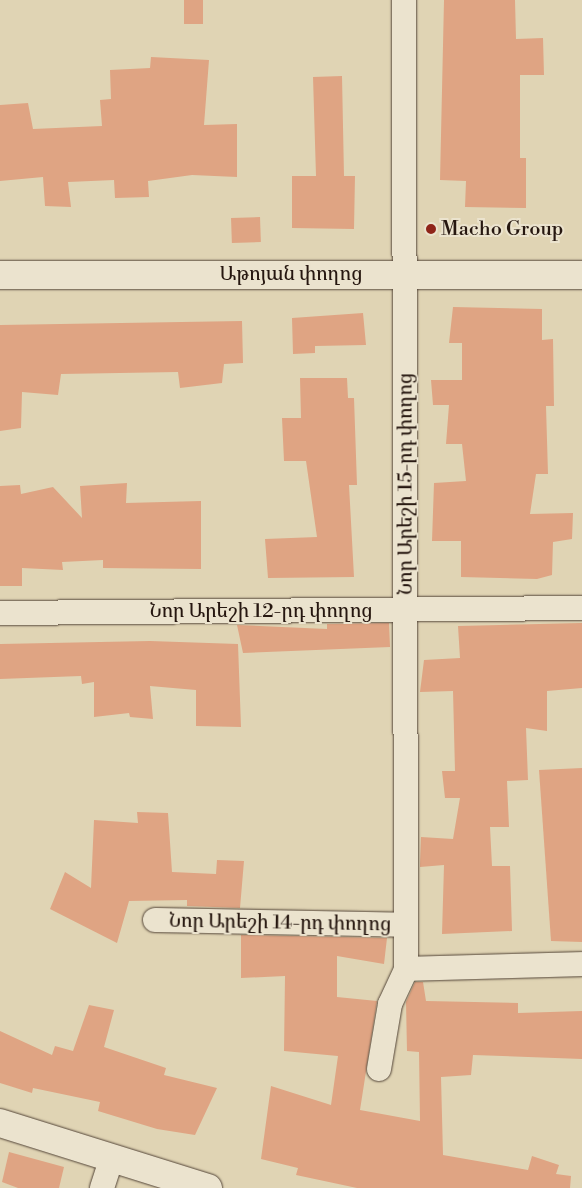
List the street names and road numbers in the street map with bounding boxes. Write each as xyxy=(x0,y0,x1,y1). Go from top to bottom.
street label: Աթոյան փողոց xyxy=(220,262,362,286)
street label: Նոր Արեշի 15-րդ փողոց xyxy=(394,373,418,595)
street label: Նոր Արեշի 12-րդ փողոց xyxy=(149,599,373,623)
street label: Նոր Արեշի 14-րդ փողոց xyxy=(169,909,391,937)

